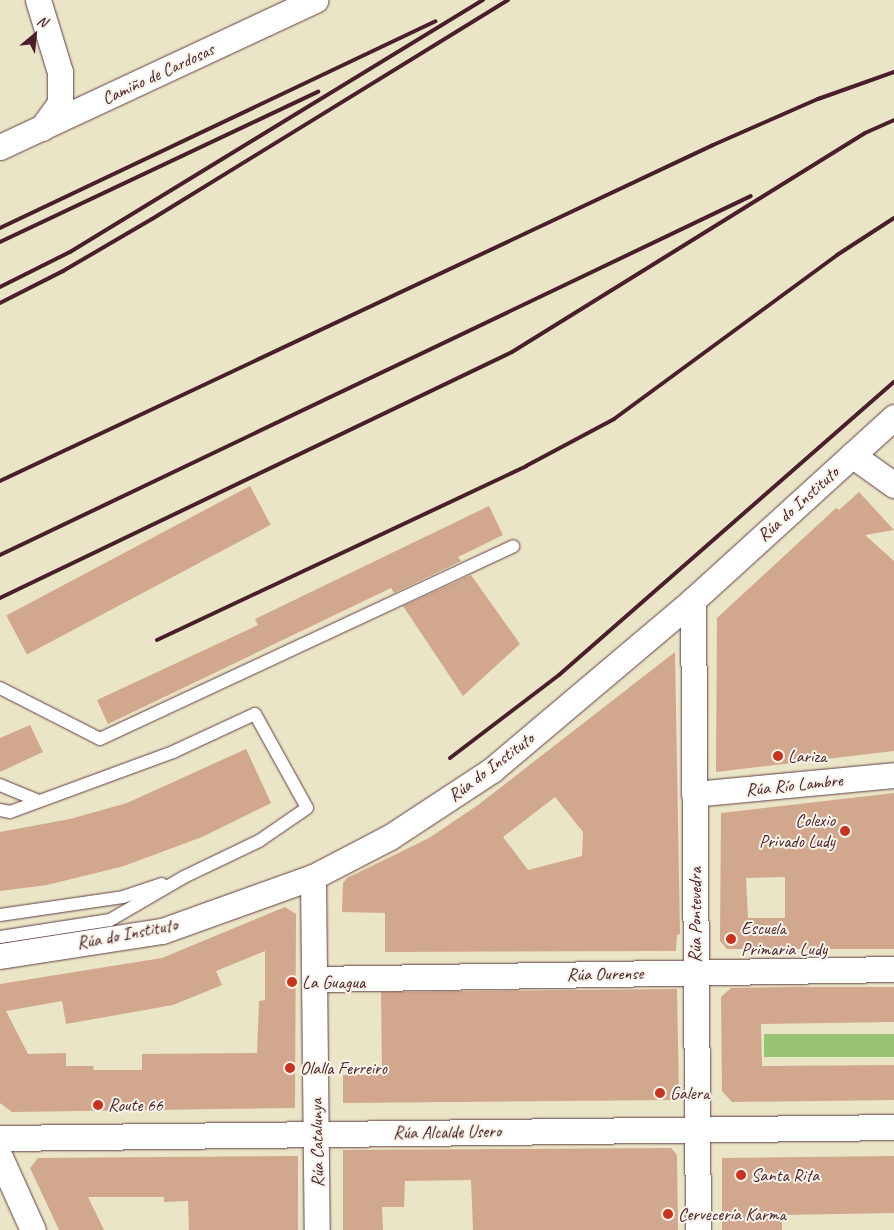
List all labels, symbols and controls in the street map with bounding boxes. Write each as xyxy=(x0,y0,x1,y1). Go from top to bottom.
north arrow xyxy=(10,10,60,60)
text: N xyxy=(34,12,50,31)
street label: Camiño de Cardosas xyxy=(98,38,218,110)
street label: Rúa do Instituto xyxy=(753,462,843,546)
street label: Rúa do Instituto xyxy=(444,728,538,806)
place label: Lariza xyxy=(788,745,826,767)
marker: Lariza xyxy=(772,750,784,762)
street label: Rúa Río Lambre xyxy=(744,769,844,801)
place label: Colexio Privado Ludy xyxy=(759,810,835,852)
marker: Colexio Privado Ludy xyxy=(839,825,851,837)
street label: Rúa Pontevedra xyxy=(684,867,706,963)
street label: Rúa do Instituto xyxy=(75,914,179,954)
place label: Escuela Primaria Ludy xyxy=(741,918,826,961)
marker: Escuela Primaria Ludy xyxy=(725,933,737,945)
street label: Rúa Ourense xyxy=(567,963,643,985)
place label: La Guagua xyxy=(302,971,365,993)
marker: La Guagua xyxy=(286,976,298,988)
place label: Olalla Ferreiro xyxy=(300,1057,387,1079)
marker: Olalla Ferreiro xyxy=(284,1062,296,1074)
place label: Galera xyxy=(670,1082,709,1104)
marker: Galera xyxy=(654,1087,666,1099)
place label: Route 66 xyxy=(108,1094,163,1116)
street label: Rúa Catalunya xyxy=(305,1098,329,1188)
marker: Route 66 xyxy=(92,1099,104,1111)
street label: Rúa Alcalde Usero xyxy=(392,1120,502,1144)
place label: Santa Rita xyxy=(751,1164,819,1186)
marker: Santa Rita xyxy=(735,1169,747,1181)
place label: Cervecería Karma xyxy=(678,1203,786,1225)
marker: Cervecería Karma xyxy=(662,1208,674,1220)

